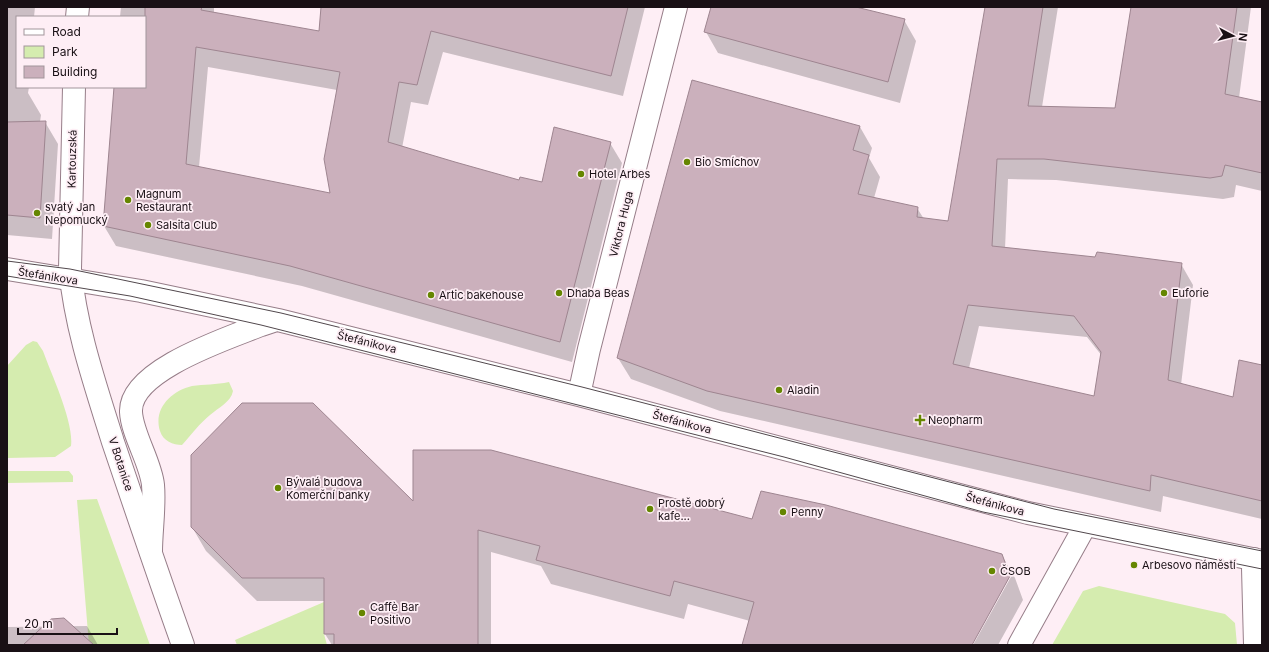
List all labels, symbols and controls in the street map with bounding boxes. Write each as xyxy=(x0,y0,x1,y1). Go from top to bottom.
legend xyxy=(16,16,146,88)
north arrow xyxy=(1213,16,1253,56)
text: Road xyxy=(52,24,81,39)
text: N xyxy=(1235,32,1250,42)
text: Park xyxy=(52,44,78,59)
text: Building xyxy=(52,64,97,79)
street label: Kartouzská xyxy=(64,130,80,188)
place label: Bio Smíchov xyxy=(695,155,759,169)
marker: Bio Smíchov xyxy=(682,157,692,167)
place label: Hotel Arbes xyxy=(589,167,650,181)
marker: Hotel Arbes xyxy=(576,169,586,179)
place label: Magnum Restaurant xyxy=(136,187,192,214)
street label: Viktora Huga xyxy=(606,190,636,258)
marker: Magnum Restaurant xyxy=(123,195,133,205)
place label: svatý Jan Nepomucký xyxy=(45,200,108,227)
marker: svatý Jan Nepomucký xyxy=(32,208,42,218)
place label: Salsita Club xyxy=(156,218,217,232)
marker: Salsita Club xyxy=(143,220,153,230)
street label: Štefánikova xyxy=(17,264,79,288)
place label: Dhaba Beas xyxy=(567,286,630,300)
place label: Euforie xyxy=(1172,286,1209,300)
place label: Artic bakehouse xyxy=(439,288,524,302)
marker: Dhaba Beas xyxy=(554,288,564,298)
marker: Euforie xyxy=(1159,288,1169,298)
marker: Artic bakehouse xyxy=(426,290,436,300)
street label: Štefánikova xyxy=(336,328,398,356)
place label: Aladin xyxy=(787,383,819,397)
marker: Aladin xyxy=(774,385,784,395)
street label: Štefánikova xyxy=(651,407,713,437)
place label: Neopharm xyxy=(928,413,983,427)
marker: Neopharm xyxy=(915,415,925,425)
street label: V Botanice xyxy=(106,435,136,493)
place label: Bývalá budova Komerční banky xyxy=(286,475,370,502)
marker: Bývalá budova Komerční banky xyxy=(273,483,283,493)
street label: Štefánikova xyxy=(964,489,1026,519)
place label: Prostě dobrý kafe... xyxy=(658,496,725,523)
marker: Prostě dobrý kafe... xyxy=(645,504,655,514)
place label: Penny xyxy=(791,505,823,519)
marker: Penny xyxy=(778,507,788,517)
place label: Arbesovo náměstí xyxy=(1142,558,1236,572)
marker: Arbesovo náměstí xyxy=(1129,560,1139,570)
place label: ČSOB xyxy=(1000,564,1031,578)
marker: ČSOB xyxy=(987,566,997,576)
place label: Caffè Bar Positivo xyxy=(370,600,419,627)
marker: Caffè Bar Positivo xyxy=(357,608,367,618)
scale bar xyxy=(18,610,117,636)
text: 20 m xyxy=(24,616,53,631)

